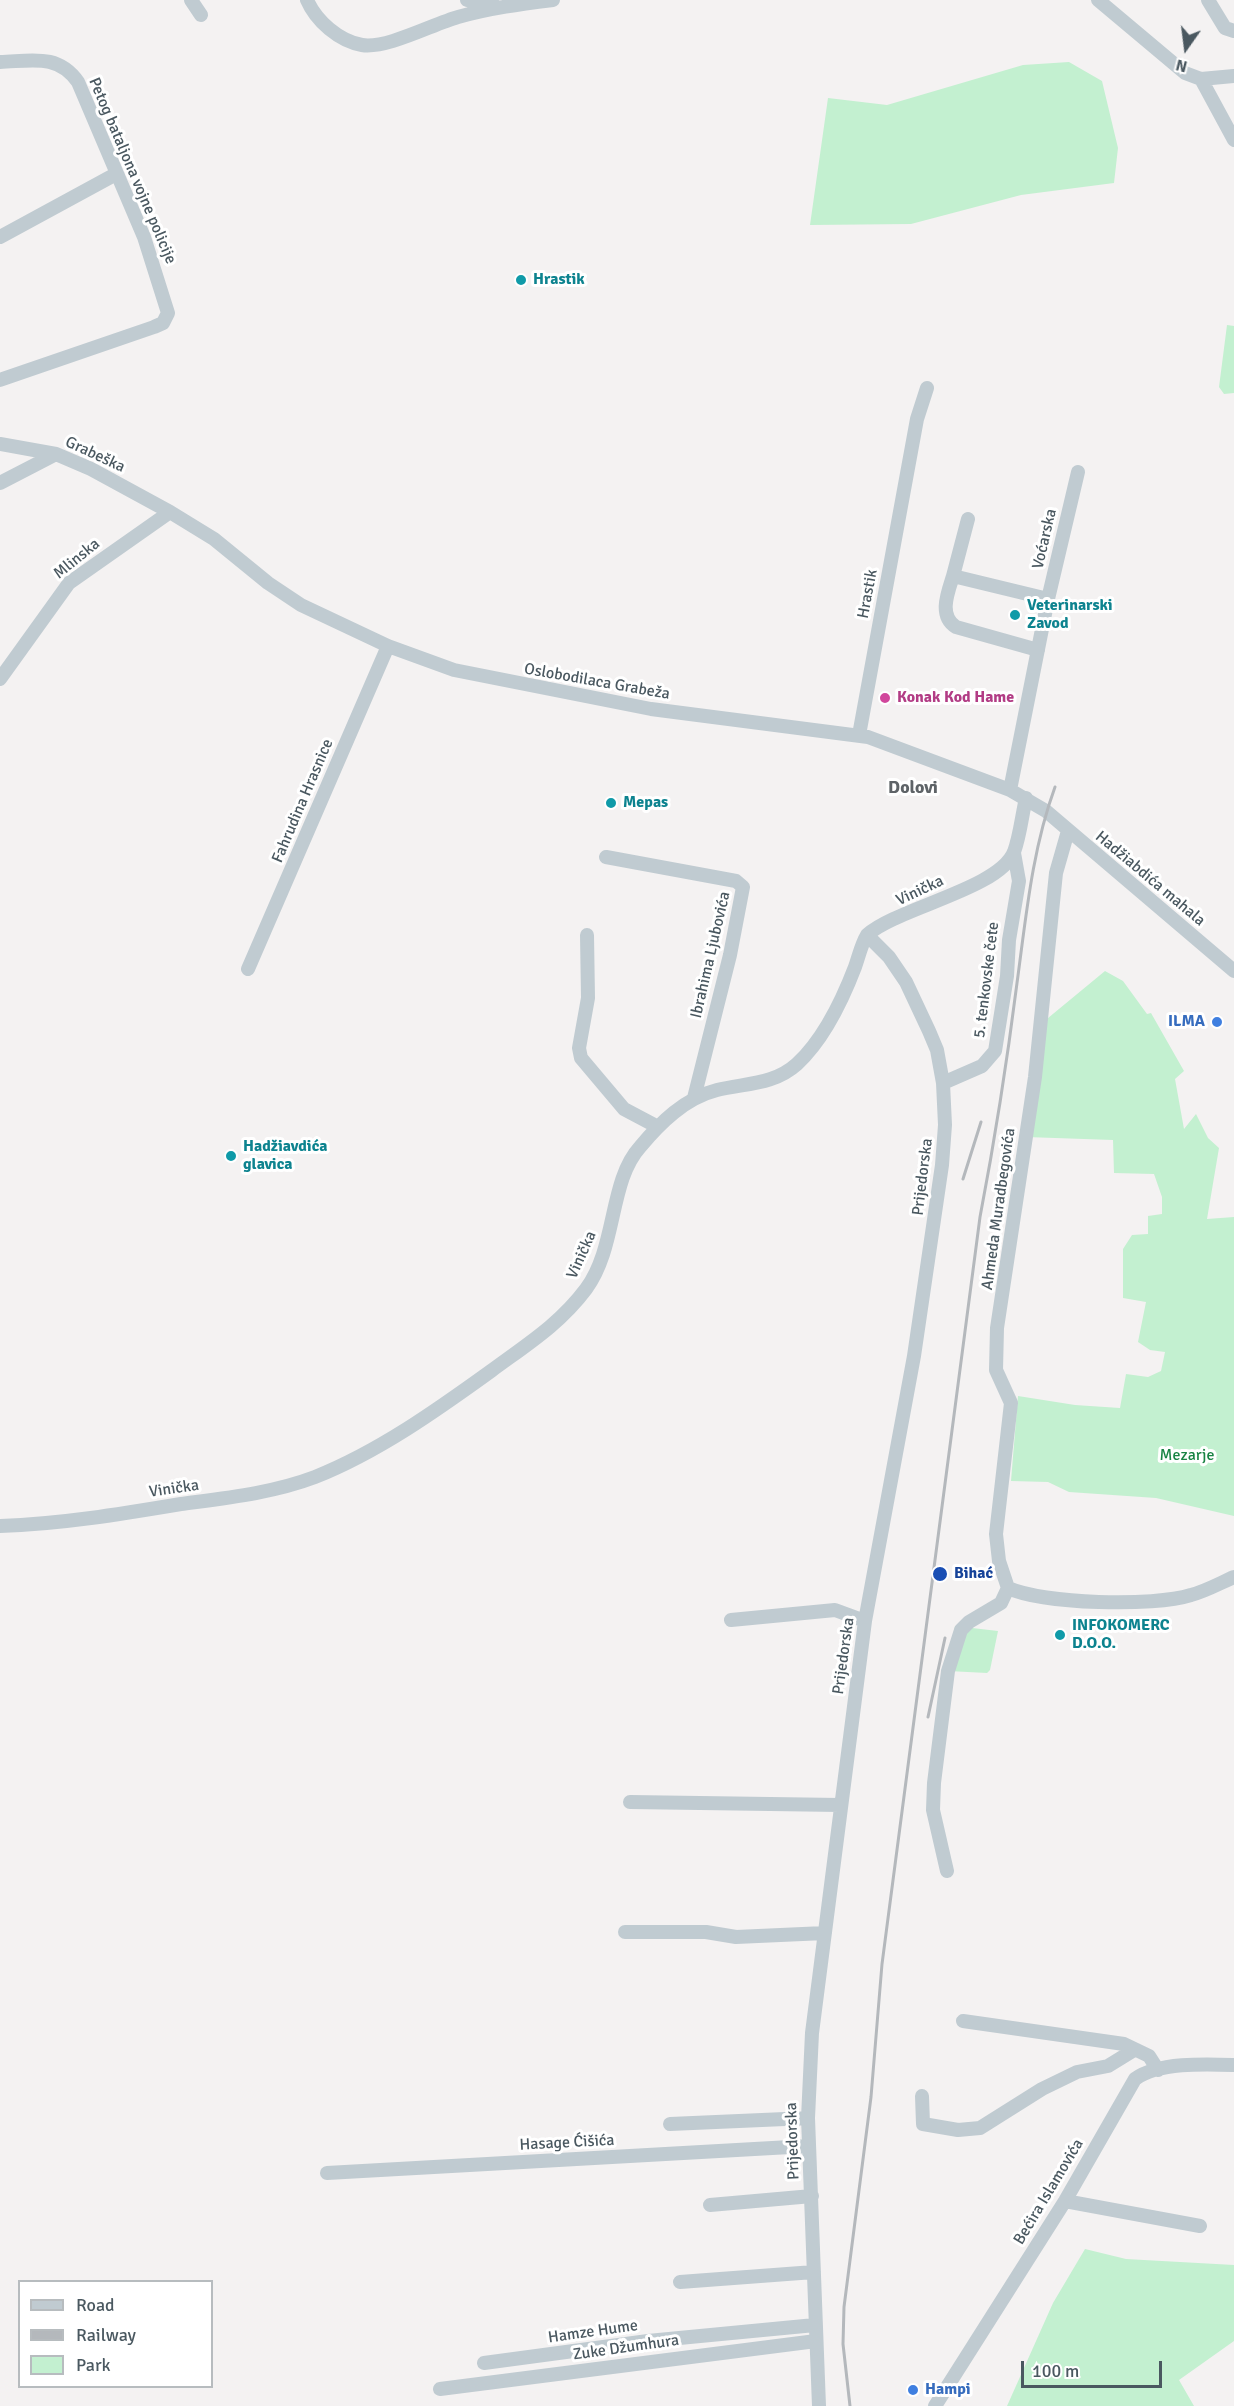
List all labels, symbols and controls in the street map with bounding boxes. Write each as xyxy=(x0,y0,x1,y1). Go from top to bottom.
north arrow xyxy=(1156,18,1216,78)
text: N xyxy=(1174,54,1189,77)
street label: Petog bataljona vojne policije xyxy=(84,75,180,267)
place label: Hrastik xyxy=(533,270,585,290)
marker: Hrastik xyxy=(514,273,528,287)
street label: Grabeška xyxy=(62,433,128,477)
street label: Voćarska xyxy=(1029,507,1061,571)
street label: Mlinska xyxy=(50,535,104,583)
street label: Hrastik xyxy=(854,568,882,620)
place label: Veterinarski Zavod xyxy=(1027,596,1113,634)
marker: Veterinarski Zavod xyxy=(1008,608,1022,622)
street label: Oslobodilaca Grabeža xyxy=(523,660,671,704)
place label: Konak Kod Hame xyxy=(897,688,1014,708)
marker: Konak Kod Hame xyxy=(878,691,892,705)
street label: Fahrudina Hrasnice xyxy=(268,736,338,866)
district label: Dolovi xyxy=(888,777,938,799)
place label: Mepas xyxy=(623,793,668,813)
marker: Mepas xyxy=(604,796,618,810)
street label: Hadžiabdića mahala xyxy=(1091,827,1209,931)
street label: Vinička xyxy=(893,872,947,910)
street label: Ibrahima Ljubovića xyxy=(687,890,735,1020)
street label: 5. tenkovske čete xyxy=(970,921,1004,1039)
place label: ILMA xyxy=(1168,1012,1205,1032)
marker: ILMA xyxy=(1210,1015,1224,1029)
street label: Ahmeda Muradbegovića xyxy=(978,1127,1020,1291)
place label: Hadžiavdića glavica xyxy=(243,1137,327,1175)
street label: Prijedorska xyxy=(909,1137,937,1217)
marker: Hadžiavdića glavica xyxy=(224,1149,238,1163)
street label: Vinička xyxy=(563,1228,601,1282)
park label: Mezarje xyxy=(1160,1446,1214,1466)
street label: Vinička xyxy=(148,1476,200,1502)
place label: Bihać xyxy=(954,1564,993,1584)
marker: Bihać xyxy=(931,1565,949,1583)
street label: Prijedorska xyxy=(829,1616,859,1696)
place label: INFOKOMERC D.O.O. xyxy=(1072,1616,1170,1654)
marker: INFOKOMERC D.O.O. xyxy=(1053,1628,1067,1642)
street label: Prijedorska xyxy=(782,2102,804,2180)
street label: Hasage Ćišića xyxy=(519,2131,615,2155)
street label: Bećira Islamovića xyxy=(1010,2136,1088,2248)
legend xyxy=(18,2280,213,2388)
text: Road xyxy=(76,2294,115,2316)
street label: Hamze Hume xyxy=(547,2316,639,2348)
text: Railway xyxy=(76,2324,136,2346)
street label: Zuke Džumhura xyxy=(572,2331,680,2365)
scale bar xyxy=(1024,2349,1165,2387)
text: Park xyxy=(76,2354,111,2376)
text: 100 m xyxy=(1032,2360,1079,2382)
place label: Hampi xyxy=(925,2380,971,2400)
marker: Hampi xyxy=(906,2383,920,2397)

